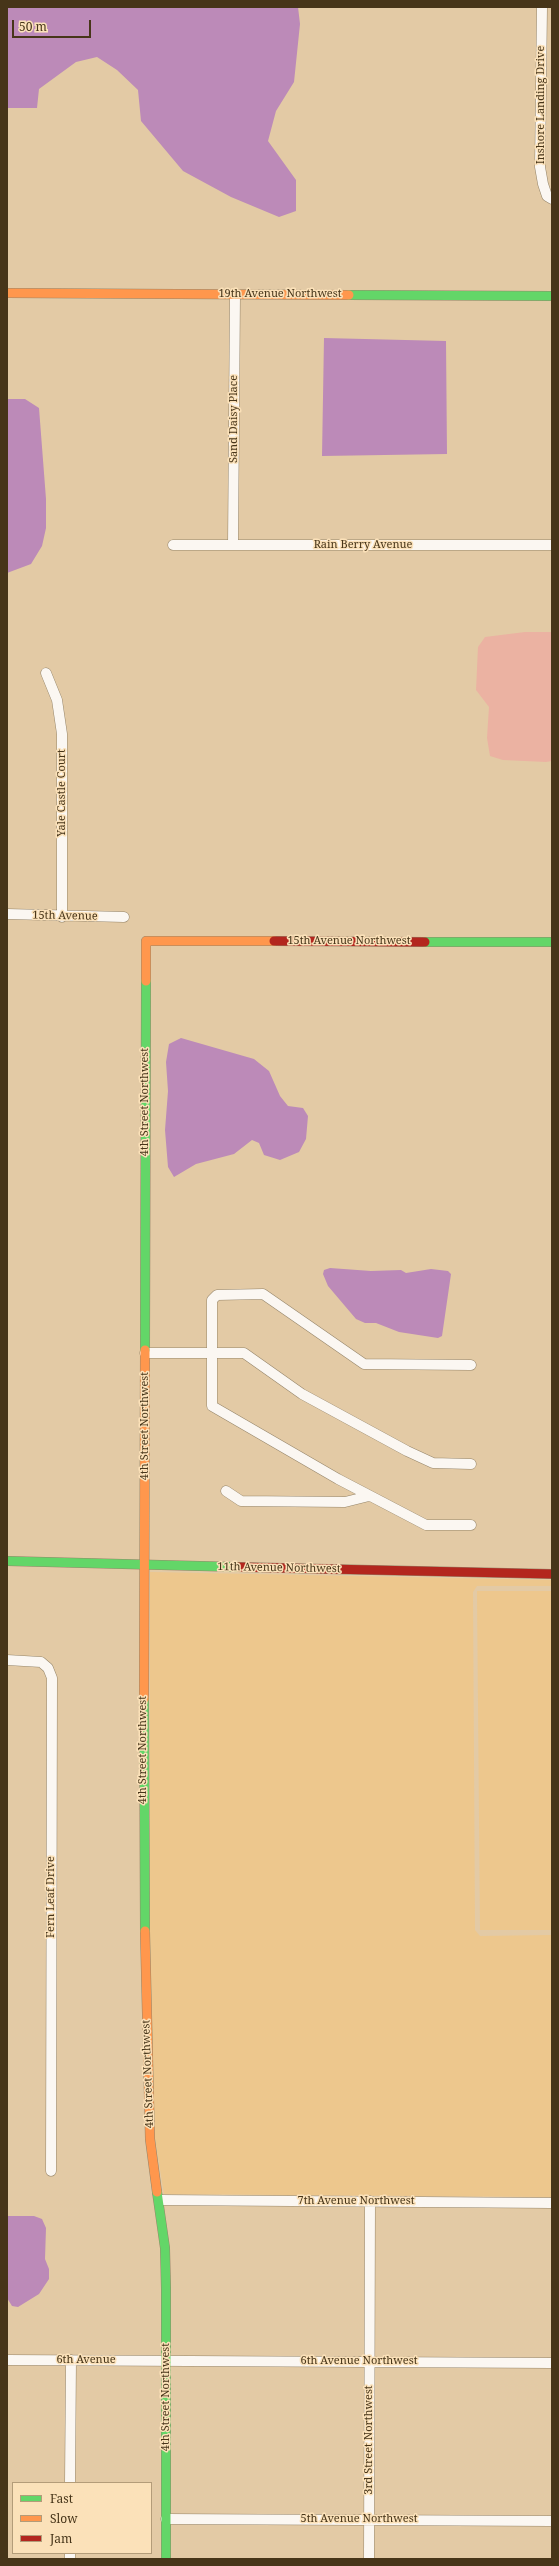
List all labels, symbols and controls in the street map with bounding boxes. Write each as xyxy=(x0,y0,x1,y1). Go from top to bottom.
scale bar xyxy=(14,12,93,38)
text: 50 m xyxy=(19,18,47,35)
street label: Inshore Landing Drive xyxy=(534,46,548,164)
street label: 19th Avenue Northwest xyxy=(218,287,342,301)
street label: Sand Daisy Place xyxy=(227,375,241,463)
street label: Rain Berry Avenue xyxy=(314,538,412,552)
street label: Yale Castle Court xyxy=(55,749,69,837)
street label: 15th Avenue xyxy=(32,909,98,923)
street label: 15th Avenue Northwest xyxy=(287,934,411,948)
street label: 4th Street Northwest xyxy=(138,1048,152,1156)
street label: 4th Street Northwest xyxy=(138,1372,152,1480)
street label: 11th Avenue Northwest xyxy=(217,1560,341,1576)
street label: 4th Street Northwest xyxy=(136,1696,150,1804)
street label: Fern Leaf Drive xyxy=(44,1856,58,1938)
street label: 4th Street Northwest xyxy=(140,2020,156,2128)
street label: 7th Avenue Northwest xyxy=(297,2194,415,2208)
street label: 4th Street Northwest xyxy=(159,2343,173,2451)
street label: 6th Avenue xyxy=(56,2353,116,2367)
street label: 6th Avenue Northwest xyxy=(300,2354,418,2368)
street label: 3rd Street Northwest xyxy=(362,2385,376,2495)
legend xyxy=(12,2482,152,2554)
text: Fast xyxy=(50,2490,73,2507)
text: Slow xyxy=(50,2510,78,2527)
street label: 5th Avenue Northwest xyxy=(300,2512,418,2526)
text: Jam xyxy=(50,2530,72,2547)

